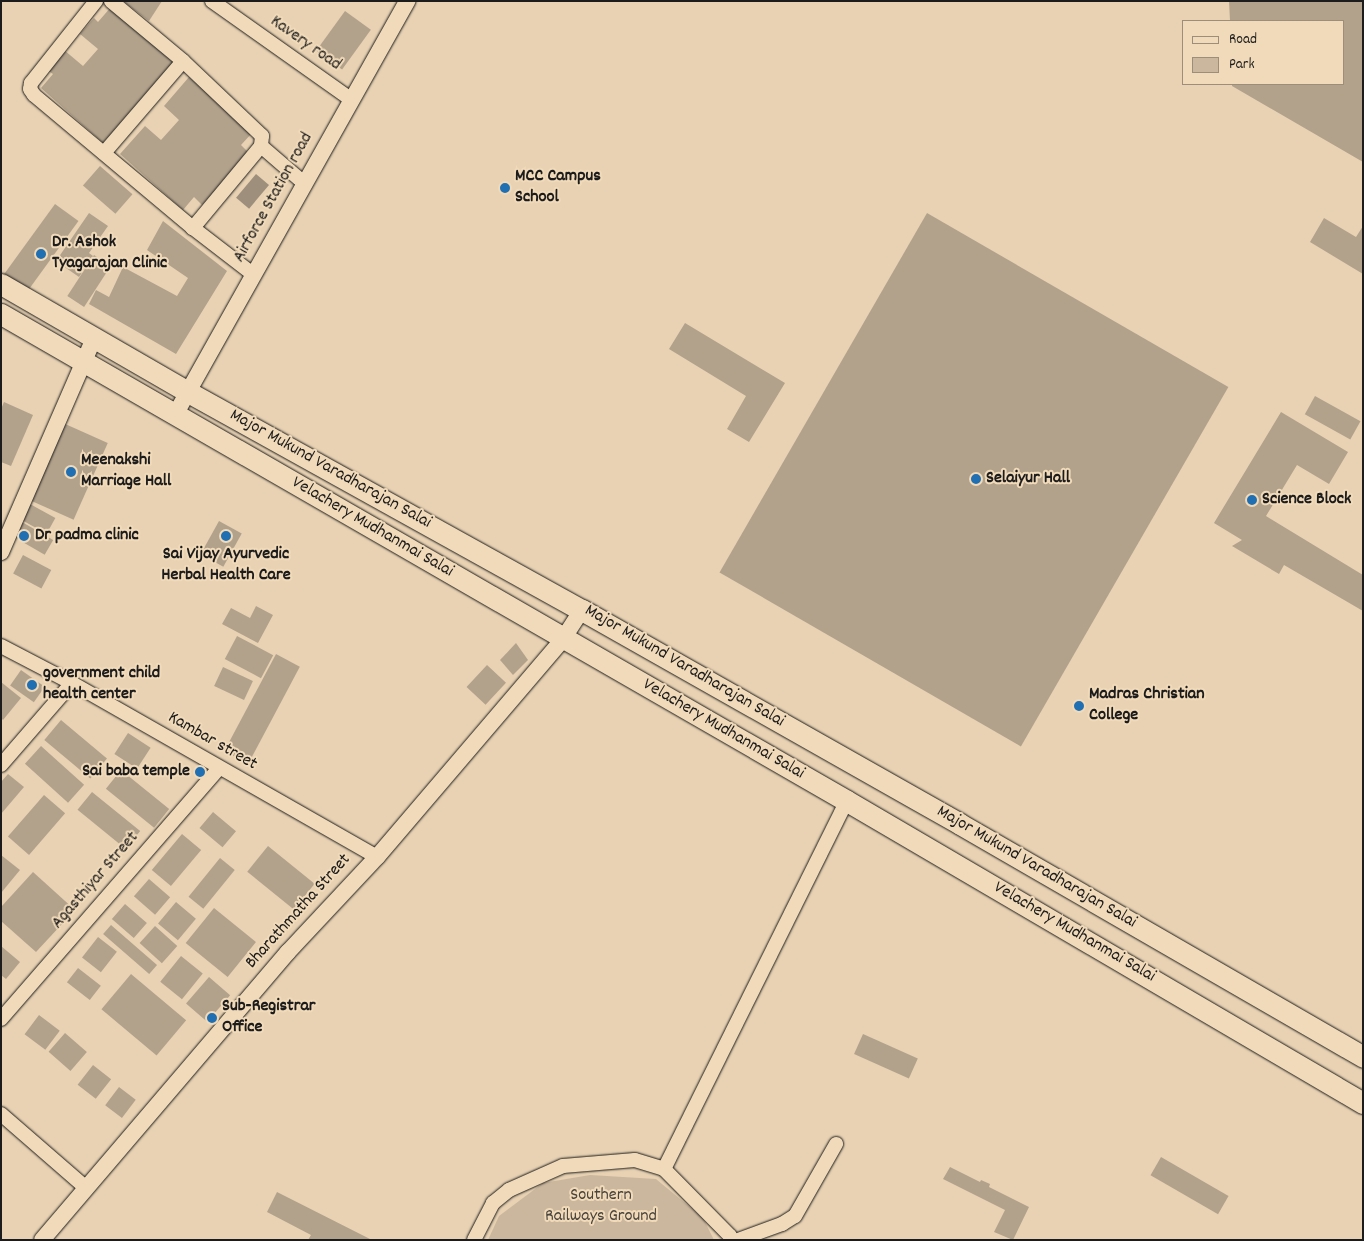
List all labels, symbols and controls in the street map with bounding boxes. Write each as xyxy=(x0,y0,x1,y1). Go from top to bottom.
street label: Kavery road xyxy=(265,12,345,76)
legend xyxy=(1182,20,1344,85)
text: Road xyxy=(1229,29,1257,51)
text: Park xyxy=(1229,54,1255,76)
street label: Airforce Station road xyxy=(229,129,319,267)
place label: MCC Campus School xyxy=(515,167,601,210)
marker: MCC Campus School xyxy=(499,182,511,194)
place label: Dr. Ashok Tyagarajan Clinic xyxy=(52,233,167,276)
marker: Dr. Ashok Tyagarajan Clinic xyxy=(34,247,48,261)
street label: Major Mukund Varadharajan Salai xyxy=(225,405,435,535)
place label: Meenakshi Marriage Hall xyxy=(81,451,171,494)
marker: Meenakshi Marriage Hall xyxy=(65,466,77,478)
place label: Selaiyur Hall xyxy=(986,468,1070,490)
street label: Velachery Mudhanmai Salai xyxy=(287,473,457,583)
marker: Selaiyur Hall xyxy=(970,473,982,485)
place label: Science Block xyxy=(1262,489,1351,511)
marker: Science Block xyxy=(1246,494,1258,506)
place label: Dr padma clinic xyxy=(35,525,139,547)
marker: Dr padma clinic xyxy=(17,529,31,543)
marker: Sai Vijay Ayurvedic Herbal Health Care xyxy=(219,529,233,543)
place label: Sai Vijay Ayurvedic Herbal Health Care xyxy=(161,545,291,588)
street label: Major Mukund Varadharajan Salai xyxy=(580,601,788,733)
place label: government child health center xyxy=(43,664,160,706)
street label: Velachery Mudhanmai Salai xyxy=(638,675,808,785)
marker: government child health center xyxy=(25,678,39,692)
place label: Madras Christian College xyxy=(1089,685,1205,728)
marker: Madras Christian College xyxy=(1073,700,1085,712)
street label: Kambar street xyxy=(163,708,261,776)
place label: Sai baba temple xyxy=(82,761,190,783)
marker: Sai baba temple xyxy=(194,766,206,778)
street label: Major Mukund Varadharajan Salai xyxy=(932,802,1140,934)
street label: Agasthiyar Street xyxy=(48,828,144,934)
street label: Bharathmatha Street xyxy=(242,850,356,974)
street label: Velachery Mudhanmai Salai xyxy=(989,878,1159,988)
place label: Sub-Registrar Office xyxy=(222,997,316,1040)
marker: Sub-Registrar Office xyxy=(206,1012,218,1024)
park label: Southern Railways Ground xyxy=(545,1186,657,1228)

